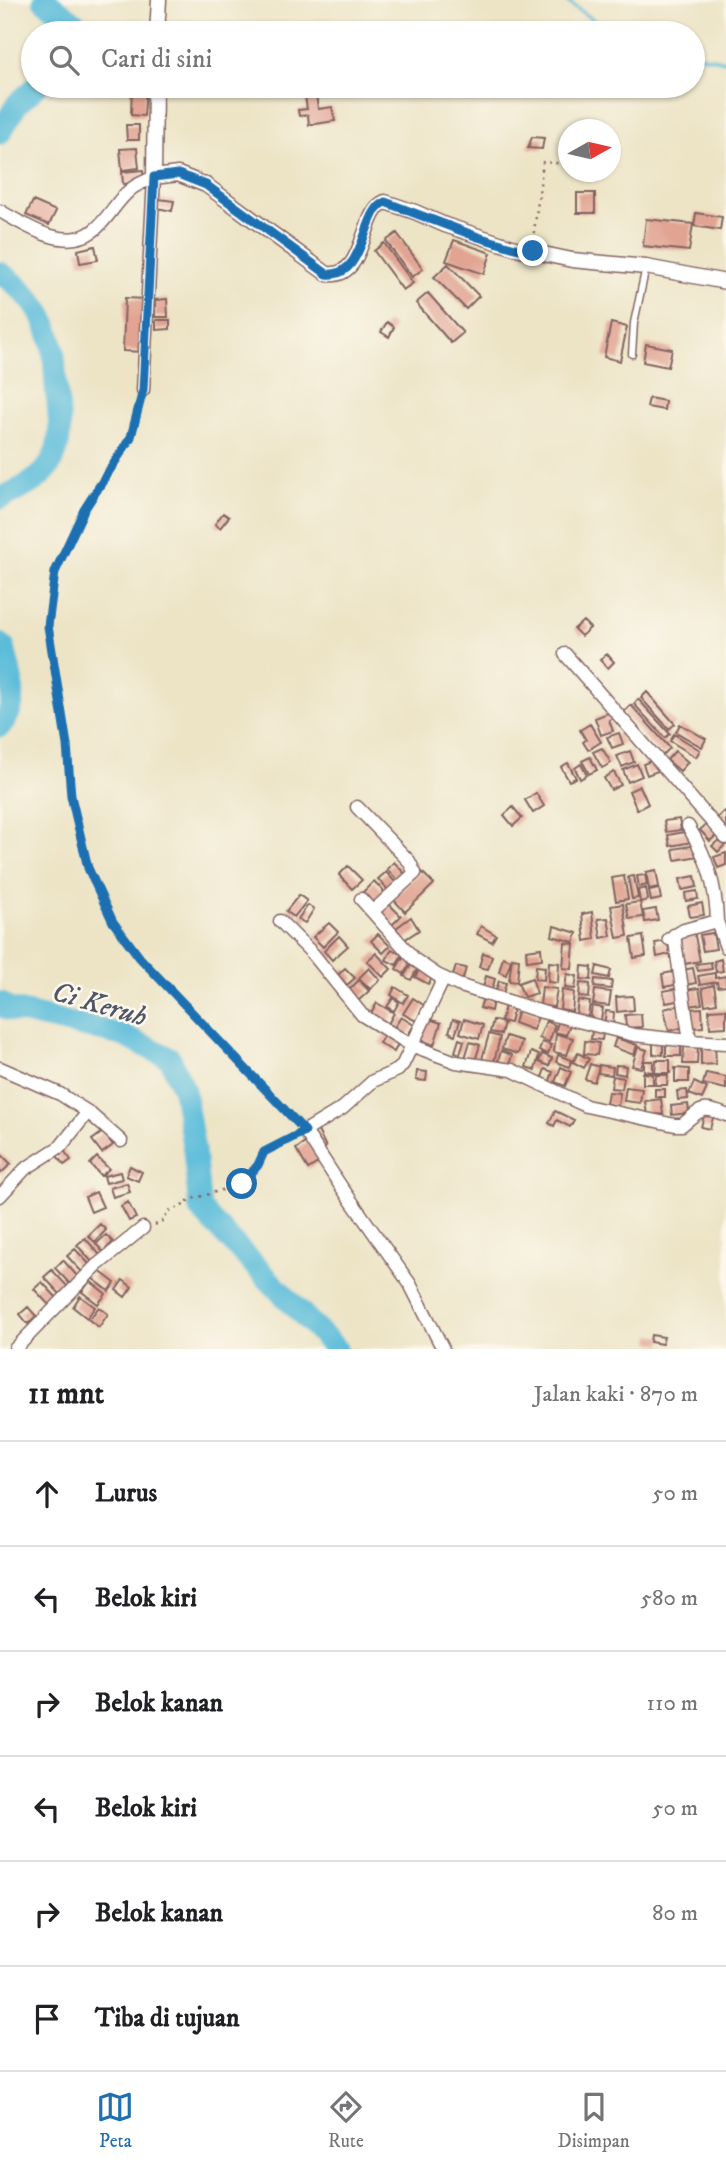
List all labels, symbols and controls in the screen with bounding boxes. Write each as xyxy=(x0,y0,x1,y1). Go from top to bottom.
search box xyxy=(21,21,705,98)
icon: search xyxy=(45,41,83,79)
text: Cari di sini xyxy=(101,43,212,76)
north arrow xyxy=(558,119,621,182)
route end xyxy=(517,235,548,266)
water label: Ci Keruh xyxy=(48,974,151,1035)
route start xyxy=(226,1168,257,1199)
text: 11 mnt xyxy=(28,1376,104,1413)
text: Jalan kaki · 870 m xyxy=(534,1380,698,1409)
icon: ahead xyxy=(28,1475,66,1513)
text: Lurus xyxy=(95,1477,157,1510)
text: 50 m xyxy=(652,1479,698,1508)
icon: left xyxy=(28,1580,66,1618)
text: Belok kiri xyxy=(95,1582,197,1615)
text: 580 m xyxy=(641,1584,698,1613)
icon: right xyxy=(28,1685,66,1723)
text: Belok kanan xyxy=(95,1687,223,1720)
text: 110 m xyxy=(647,1689,698,1718)
icon: left xyxy=(28,1790,66,1828)
text: Belok kiri xyxy=(95,1792,197,1825)
text: 50 m xyxy=(652,1794,698,1823)
icon: right xyxy=(28,1895,66,1933)
text: Belok kanan xyxy=(95,1897,223,1930)
text: 80 m xyxy=(652,1899,698,1928)
icon: arrive xyxy=(28,2000,66,2038)
text: Tiba di tujuan xyxy=(95,2002,240,2035)
tab: Peta xyxy=(96,2088,134,2153)
tab: Rute xyxy=(327,2088,365,2153)
tab: Disimpan xyxy=(558,2088,630,2153)

